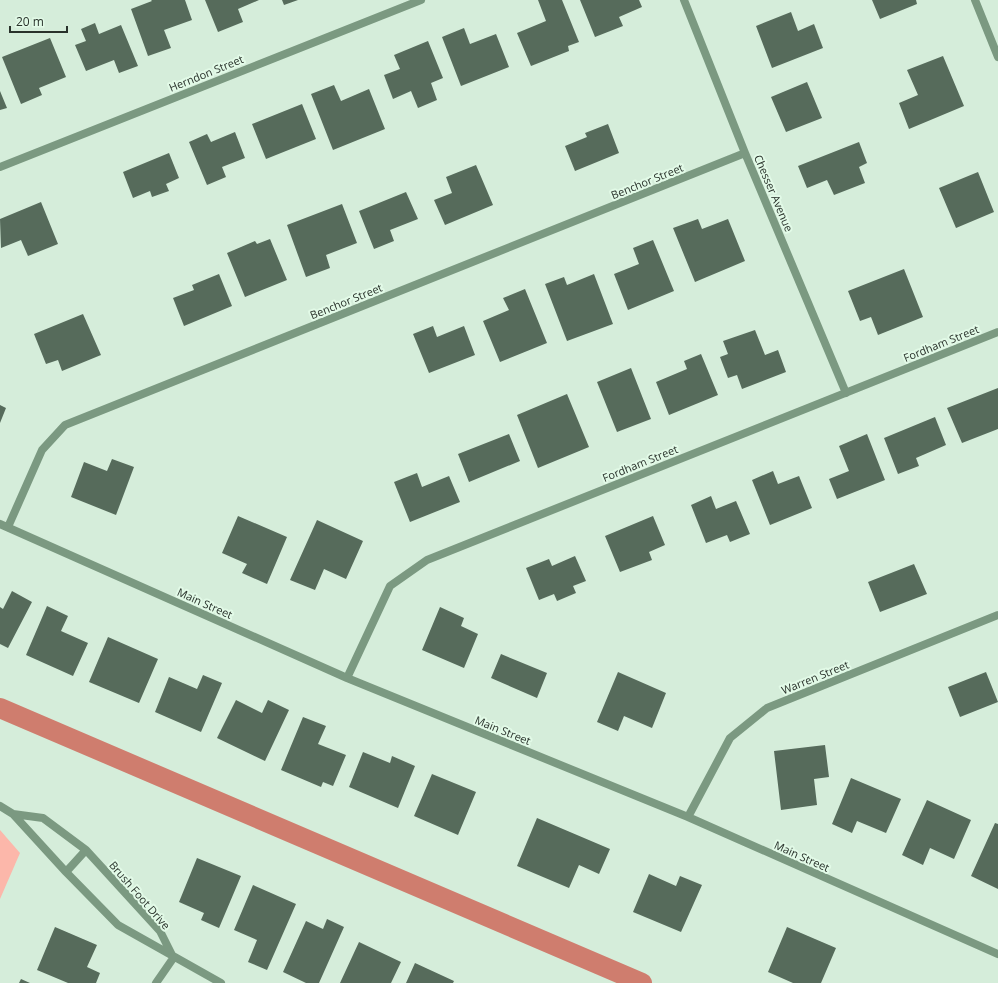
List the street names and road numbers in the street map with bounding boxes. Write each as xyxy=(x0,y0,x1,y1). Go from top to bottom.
street label: Herndon Street xyxy=(166,51,246,95)
street label: Chesser Avenue xyxy=(751,152,797,234)
street label: Benchor Street xyxy=(609,160,685,202)
street label: Benchor Street xyxy=(308,280,384,322)
street label: Fordham Street xyxy=(901,321,981,365)
street label: Fordham Street xyxy=(600,441,680,485)
street label: Main Street xyxy=(175,584,235,622)
street label: Warren Street xyxy=(779,657,851,697)
street label: Main Street xyxy=(473,712,533,748)
street label: Main Street xyxy=(772,837,832,875)
street label: Brush Foot Drive xyxy=(106,858,174,932)

